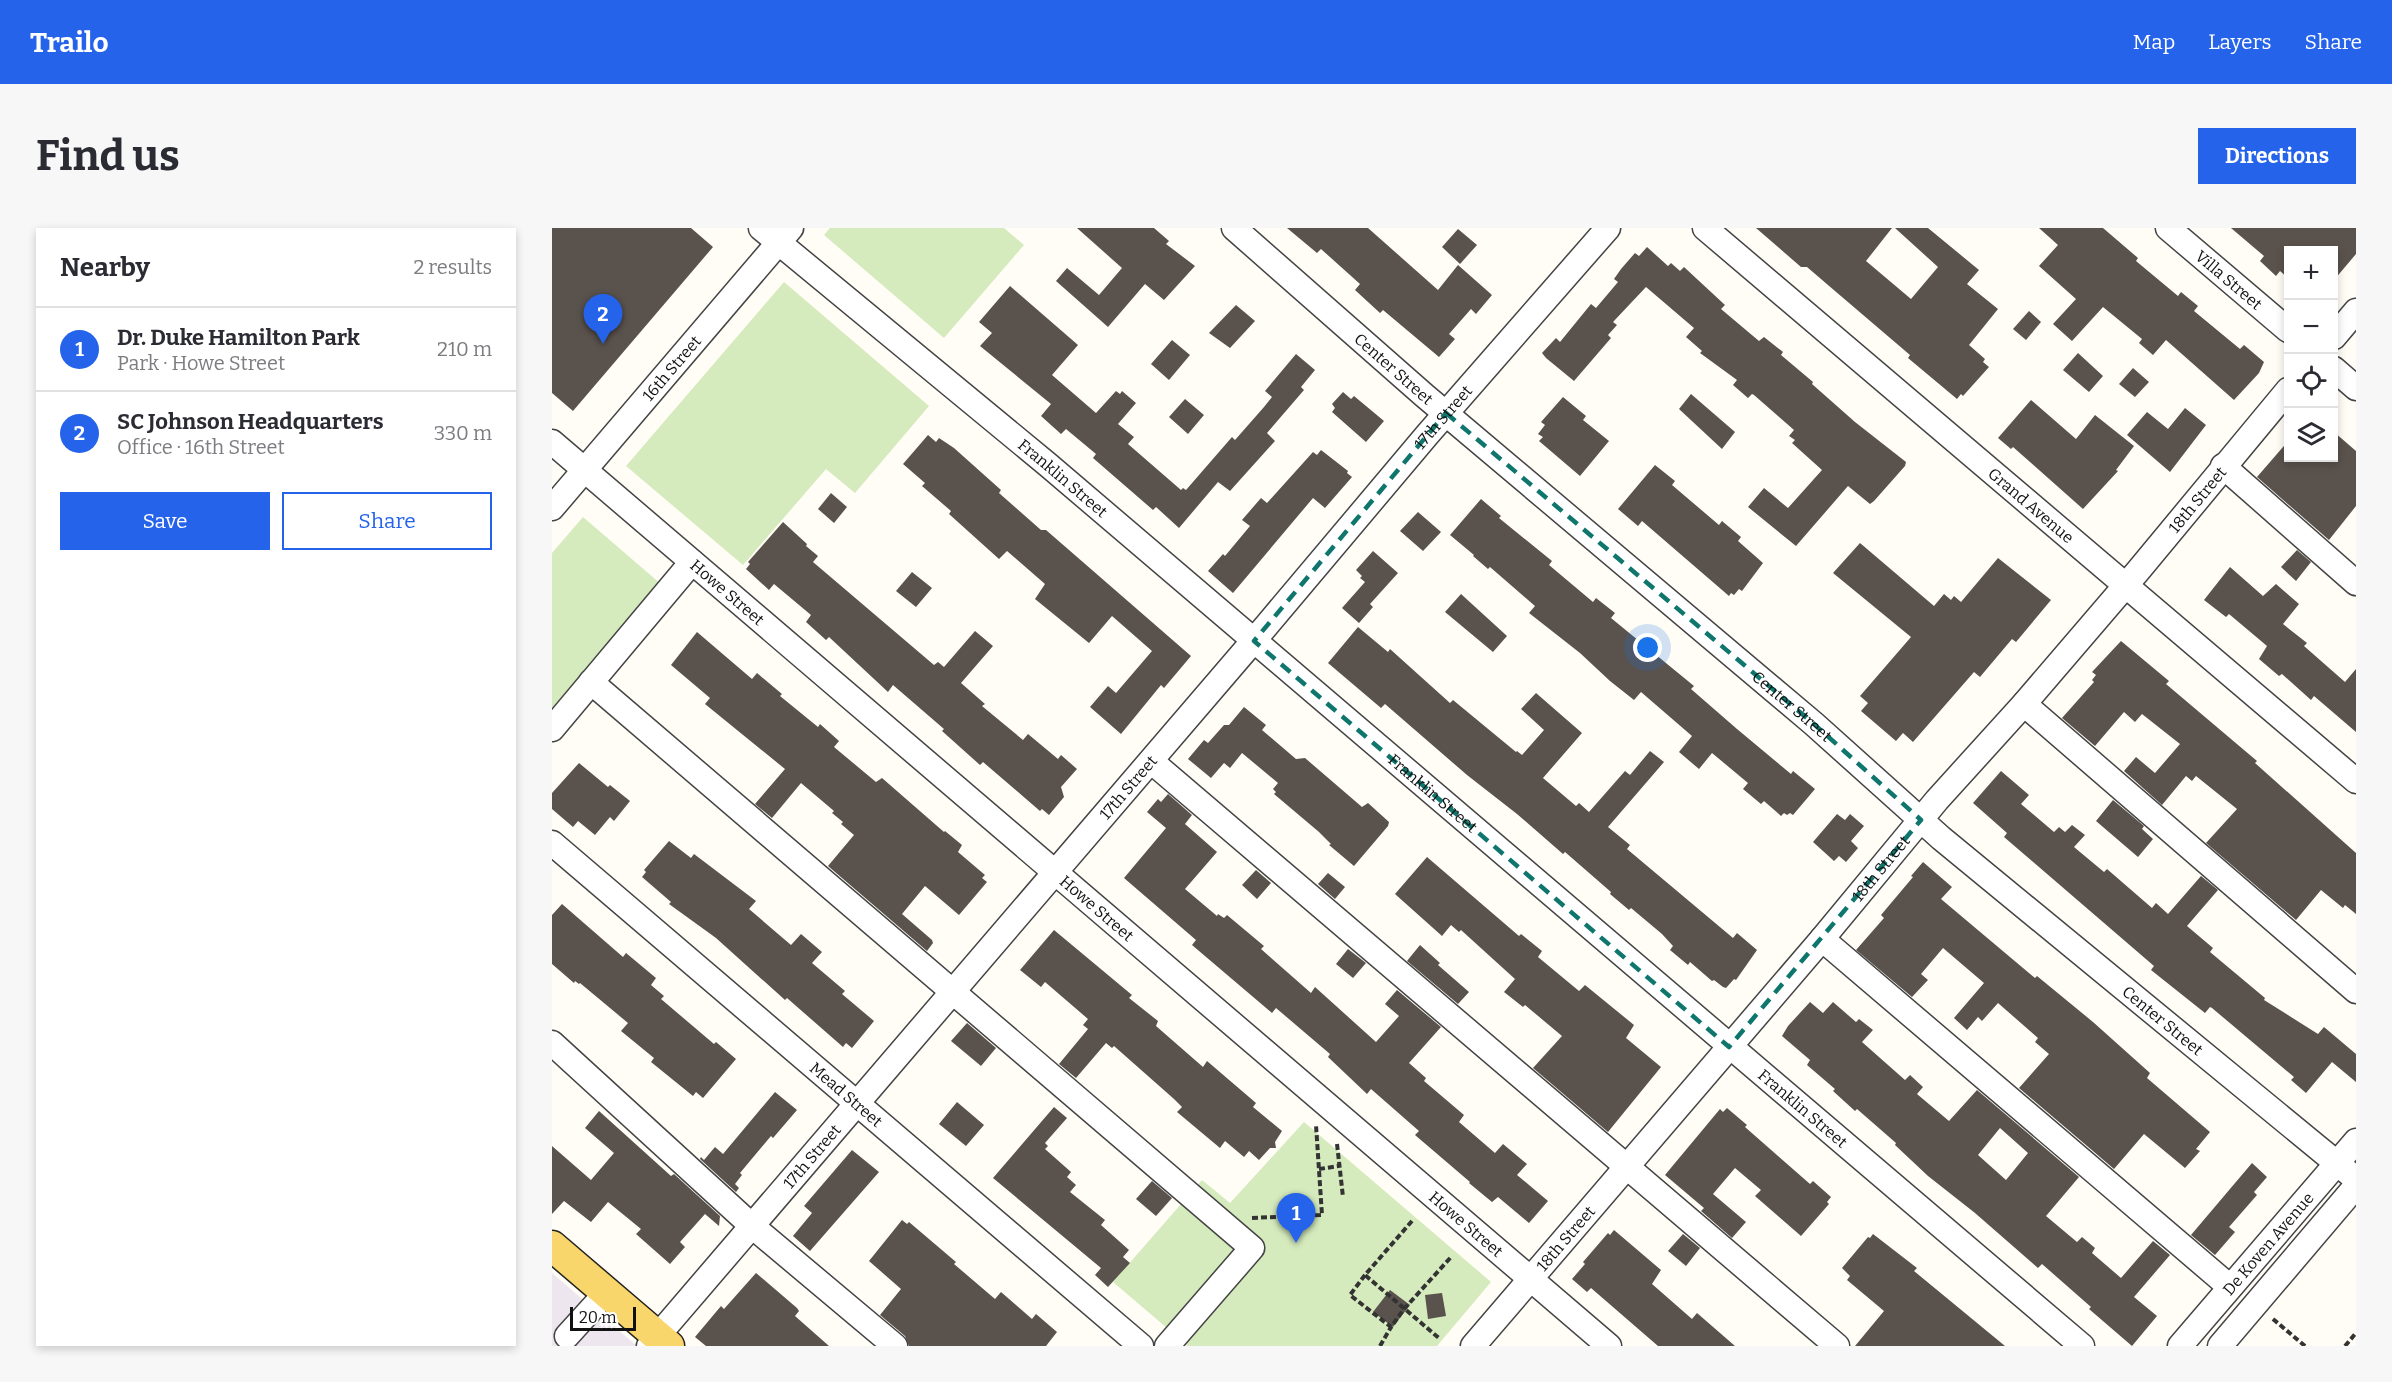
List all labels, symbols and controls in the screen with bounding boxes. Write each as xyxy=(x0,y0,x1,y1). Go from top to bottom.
text: Trailo xyxy=(30,26,109,59)
text: Map xyxy=(2133,29,2175,55)
text: Layers xyxy=(2208,29,2272,55)
text: Share xyxy=(2305,29,2362,55)
button: Directions xyxy=(2198,128,2356,184)
text: Find us xyxy=(36,131,180,181)
map controls xyxy=(2284,246,2338,462)
button: + xyxy=(2284,246,2338,300)
street label: Villa Street xyxy=(2191,247,2266,314)
text: Nearby xyxy=(60,252,150,283)
text: 2 results xyxy=(413,255,492,279)
pin: 2 xyxy=(584,294,622,344)
button: − xyxy=(2284,300,2338,354)
text: Dr. Duke Hamilton Park xyxy=(117,324,360,351)
street label: Center Street xyxy=(1350,329,1437,409)
street label: 16th Street xyxy=(639,332,705,405)
text: 1 xyxy=(75,337,84,361)
text: 210 m xyxy=(437,337,492,361)
text: Park · Howe Street xyxy=(117,351,285,375)
button: locate xyxy=(2284,354,2338,408)
street label: 17th Street xyxy=(1410,381,1476,453)
text: SC Johnson Headquarters xyxy=(117,408,384,435)
button: layers xyxy=(2284,408,2338,462)
text: 2 xyxy=(74,421,85,445)
text: 330 m xyxy=(434,421,492,445)
text: Office · 16th Street xyxy=(117,435,285,459)
street label: Franklin Street xyxy=(1014,435,1111,521)
street label: 18th Street xyxy=(2165,463,2231,537)
street label: Grand Avenue xyxy=(1984,464,2078,547)
button: Save xyxy=(60,492,270,550)
button: Share xyxy=(282,492,492,550)
street label: Howe Street xyxy=(686,556,768,629)
your location xyxy=(1633,633,1662,662)
street label: Center Street xyxy=(1748,667,1836,746)
street label: Franklin Street xyxy=(1384,750,1481,837)
street label: 17th Street xyxy=(1096,751,1161,823)
street label: 18th Street xyxy=(1848,832,1914,905)
street label: Howe Street xyxy=(1056,872,1138,945)
street label: Center Street xyxy=(2118,982,2207,1059)
street label: Mead Street xyxy=(806,1058,886,1131)
street label: Franklin Street xyxy=(1754,1065,1851,1152)
street label: 17th Street xyxy=(779,1120,845,1192)
street label: Howe Street xyxy=(1425,1187,1507,1261)
street label: De Koven Avenue xyxy=(2219,1189,2318,1299)
pin: 1 xyxy=(1276,1194,1316,1243)
street label: 18th Street xyxy=(1533,1202,1599,1275)
scale bar xyxy=(570,1304,636,1332)
text: 20 m xyxy=(579,1308,616,1327)

